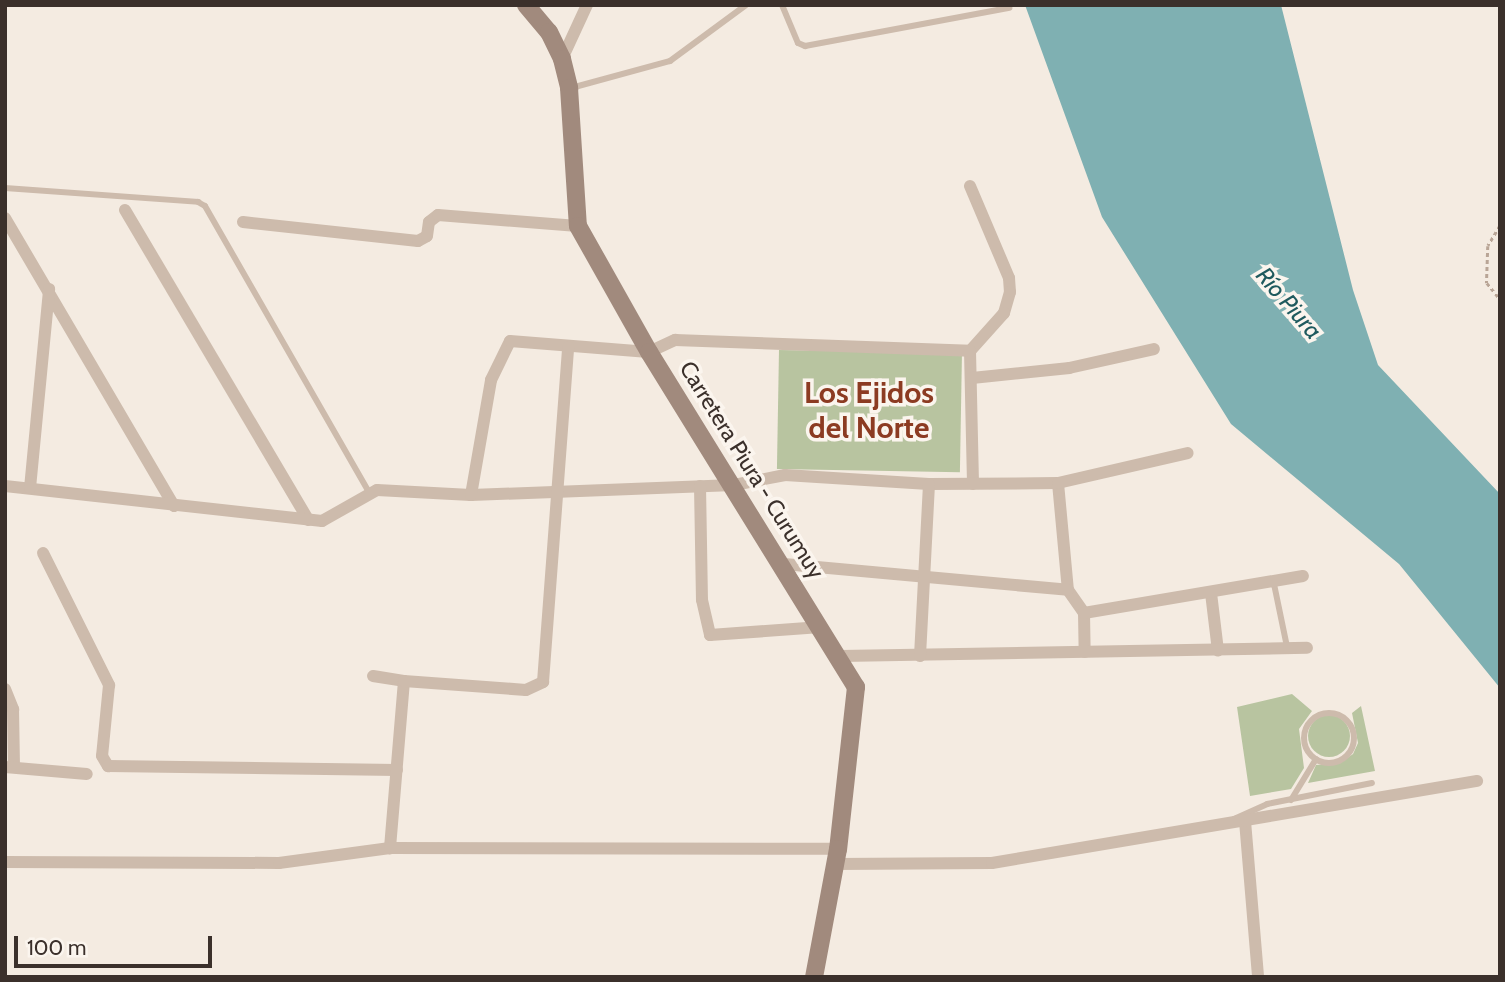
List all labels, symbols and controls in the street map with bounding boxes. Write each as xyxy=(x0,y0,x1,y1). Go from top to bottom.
water label: Río Piura xyxy=(1250,261,1328,345)
street label: Carretera Piura - Curumuy xyxy=(674,356,830,584)
district label: Los Ejidos del Norte xyxy=(804,375,934,446)
scale bar xyxy=(18,922,215,966)
text: 100 m xyxy=(27,935,86,960)

